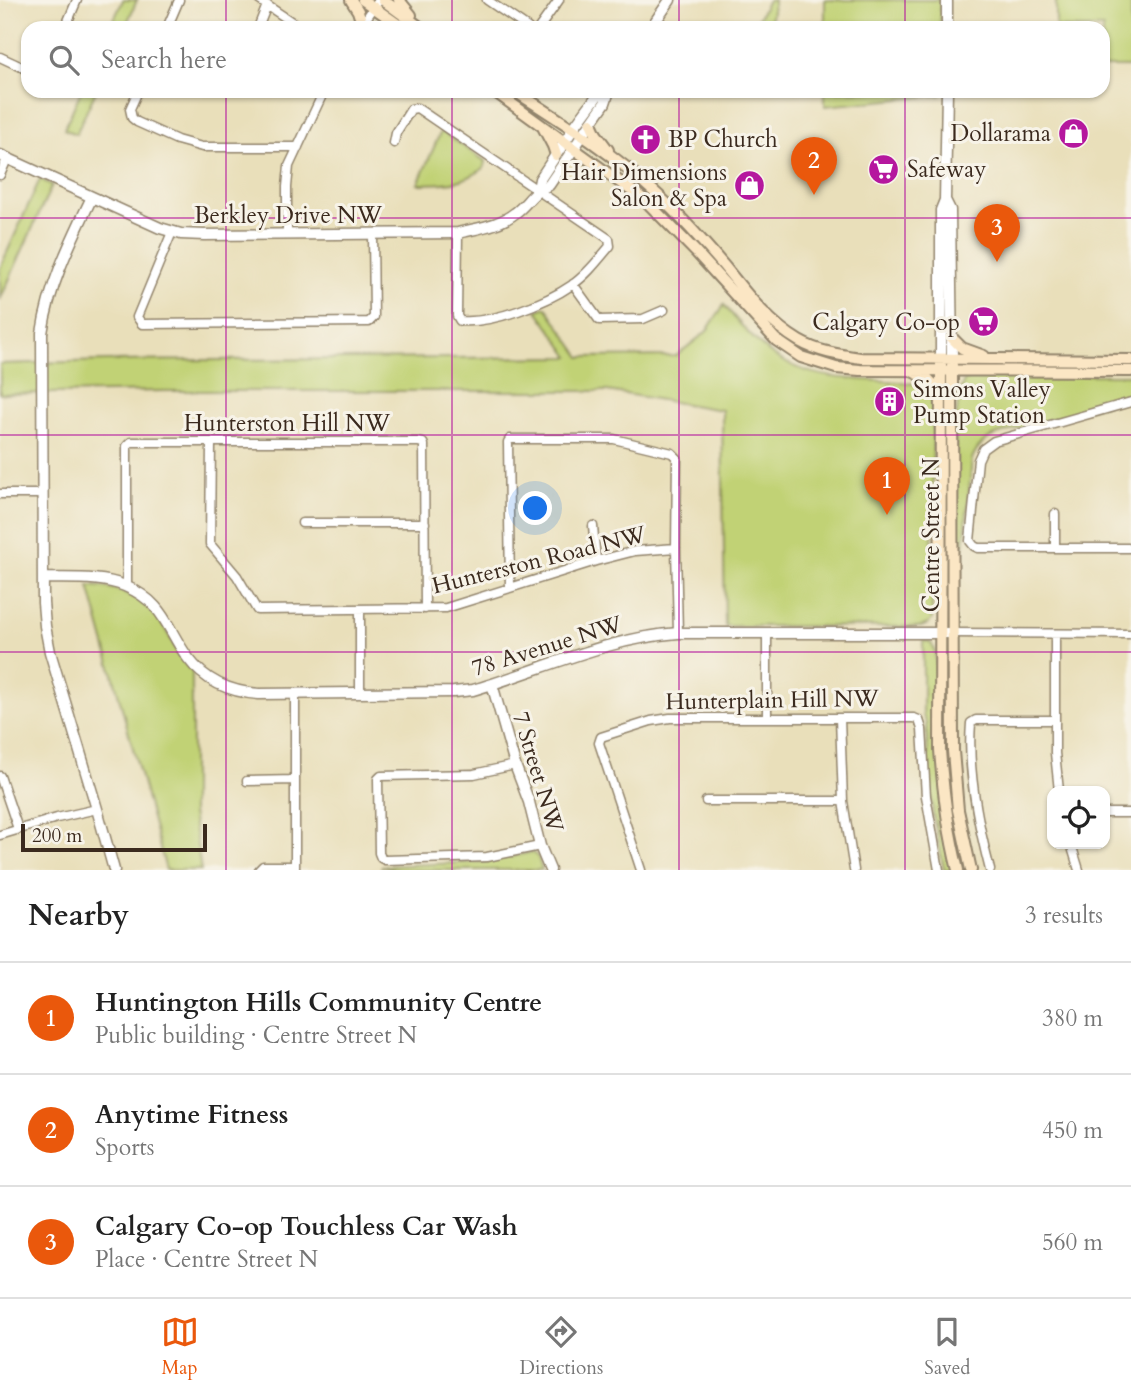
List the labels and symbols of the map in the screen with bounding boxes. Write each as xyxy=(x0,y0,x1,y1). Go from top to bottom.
shop icon: Dollarama xyxy=(1057,116,1091,150)
place label: Dollarama xyxy=(951,118,1051,149)
church icon: BP Church xyxy=(628,122,662,156)
place label: BP Church xyxy=(668,124,778,155)
pin: 2 xyxy=(791,137,837,195)
supermarket icon: Safeway xyxy=(867,152,901,186)
place label: Safeway xyxy=(907,154,986,185)
place label: Hair Dimensions Salon & Spa xyxy=(561,157,727,214)
shop icon: Hair Dimensions Salon & Spa xyxy=(733,168,767,202)
street label: Berkley Drive NW xyxy=(194,200,383,231)
pin: 3 xyxy=(974,204,1020,262)
supermarket icon: Calgary Co-op xyxy=(966,305,1000,339)
place label: Calgary Co-op xyxy=(812,307,960,338)
place label: Simons Valley Pump Station xyxy=(913,374,1051,431)
building icon: Simons Valley Pump Station xyxy=(873,385,907,419)
street label: Hunterston Hill NW xyxy=(184,408,391,439)
pin: 1 xyxy=(864,457,910,515)
street label: Centre Street N xyxy=(916,457,947,612)
your location xyxy=(518,491,552,525)
street label: Hunterston Road NW xyxy=(429,518,650,602)
street label: 78 Avenue NW xyxy=(468,608,626,684)
street label: Hunterplain Hill NW xyxy=(665,683,880,717)
street label: 7 Street NW xyxy=(505,708,571,837)
scale bar xyxy=(21,821,206,853)

